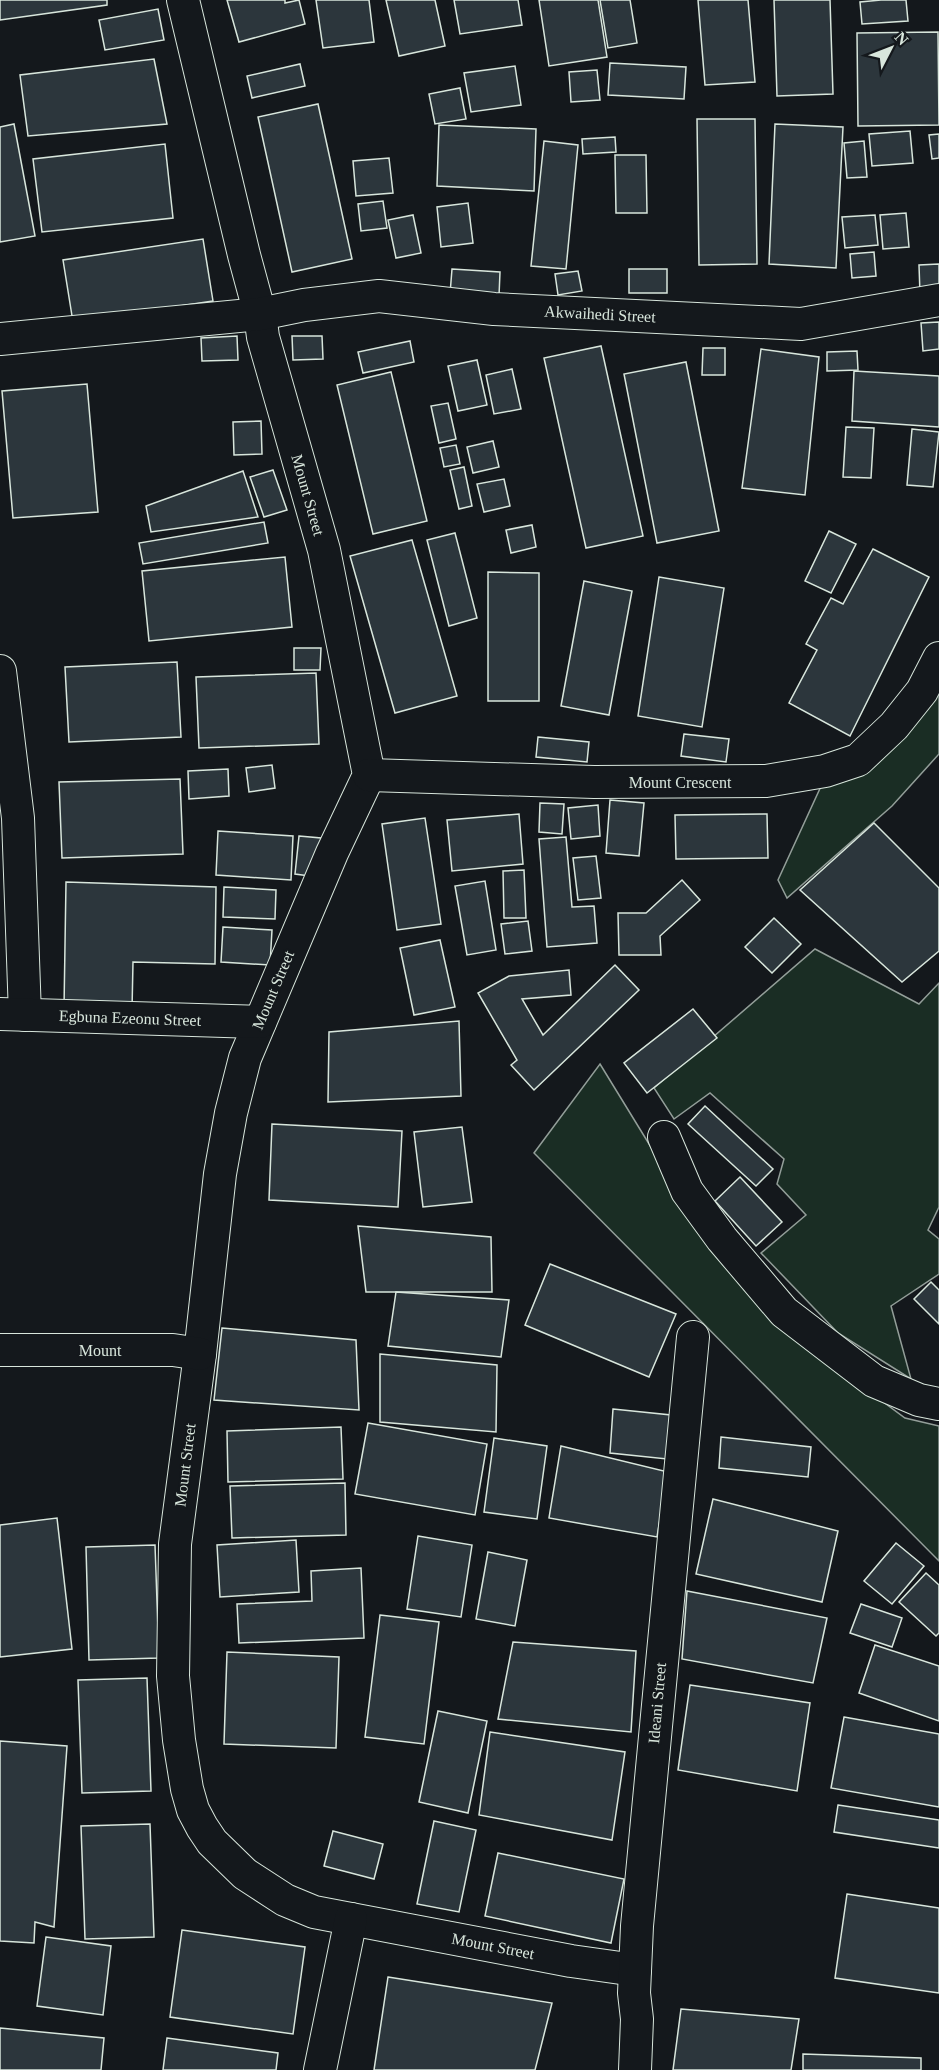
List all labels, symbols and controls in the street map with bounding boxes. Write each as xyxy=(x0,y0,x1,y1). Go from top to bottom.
north arrow xyxy=(861,18,921,78)
text: N xyxy=(892,28,912,49)
street label: Akwaihedi Street xyxy=(544,303,657,325)
street label: Mount Street xyxy=(288,452,328,538)
street label: Mount Crescent xyxy=(629,774,732,791)
street label: Mount Street xyxy=(249,948,297,1032)
street label: Egbuna Ezeonu Street xyxy=(59,1007,202,1030)
street label: Mount xyxy=(79,1342,122,1359)
street label: Mount Street xyxy=(171,1422,199,1508)
street label: Ideani Street xyxy=(645,1661,669,1744)
street label: Mount Street xyxy=(450,1930,536,1962)

